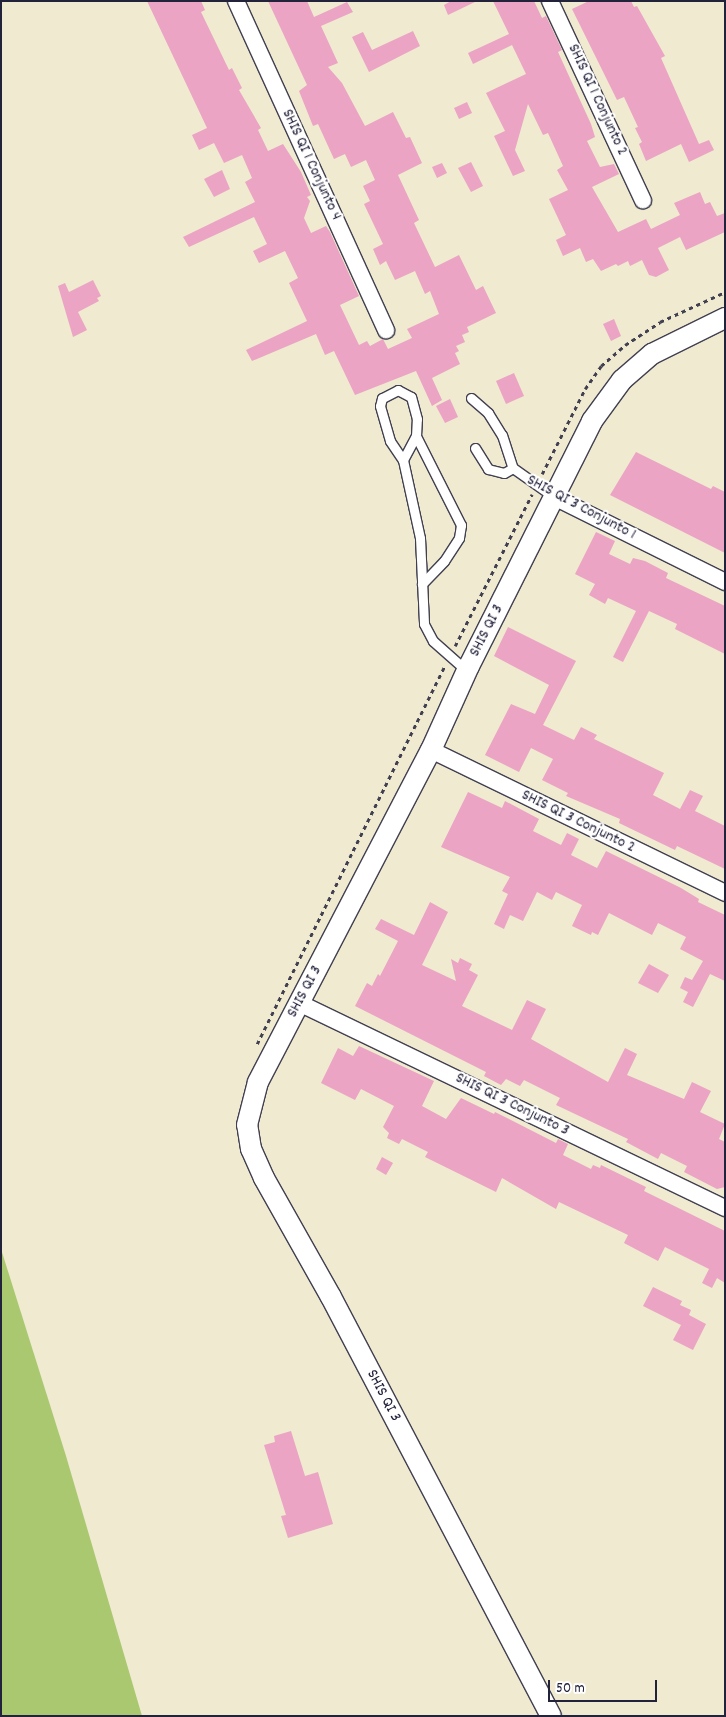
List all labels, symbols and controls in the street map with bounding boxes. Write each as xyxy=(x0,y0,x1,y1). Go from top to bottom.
street label: SHIS QI 1 Conjunto 2 xyxy=(563,41,631,159)
street label: SHIS QI 1 Conjunto 4 xyxy=(277,106,345,224)
street label: SHIS QI 3 Conjunto 1 xyxy=(523,471,639,545)
street label: SHIS QI 3 xyxy=(466,602,508,660)
street label: SHIS QI 3 Conjunto 2 xyxy=(518,786,638,858)
street label: SHIS QI 3 xyxy=(283,963,327,1021)
street label: SHIS QI 3 Conjunto 3 xyxy=(452,1069,572,1141)
street label: SHIS QI 3 xyxy=(361,1367,405,1425)
scale bar xyxy=(551,1670,660,1702)
text: 50 m xyxy=(556,1678,585,1700)

